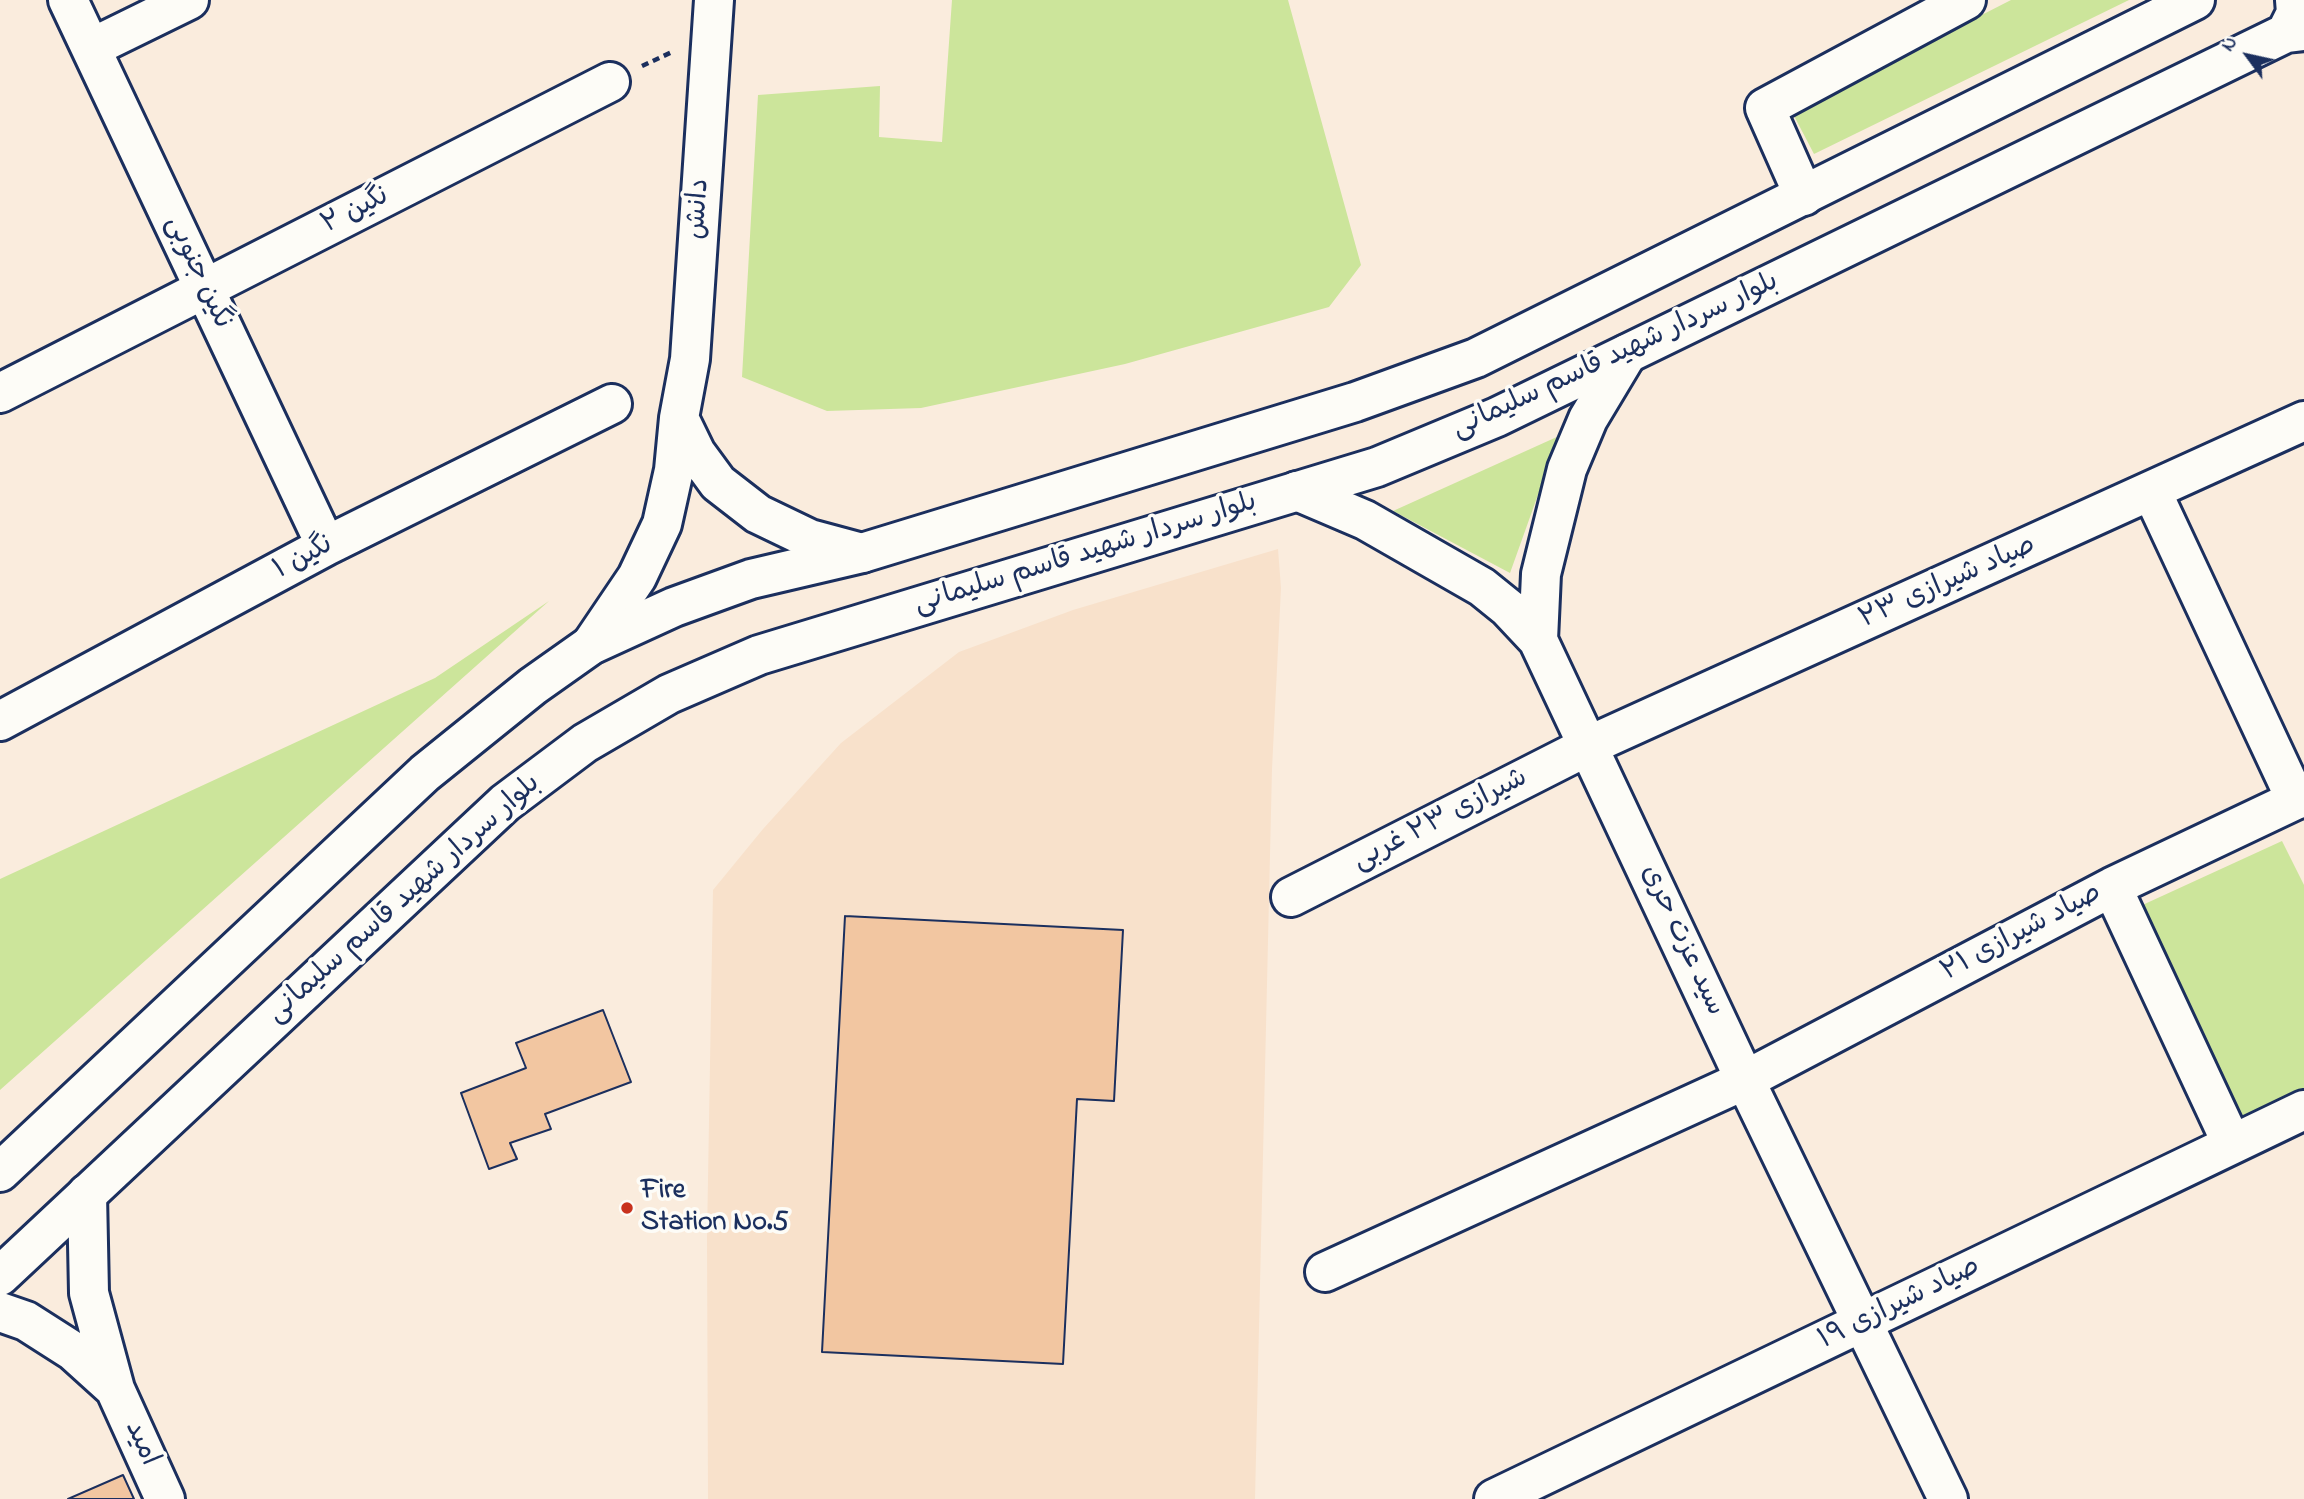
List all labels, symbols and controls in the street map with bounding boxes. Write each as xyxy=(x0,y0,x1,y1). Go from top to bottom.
north arrow xyxy=(2213,21,2283,91)
text: N xyxy=(2215,32,2245,57)
street label: دانش xyxy=(681,178,719,240)
street label: نگین ۲ xyxy=(317,181,395,243)
street label: نگین جنوبی xyxy=(156,211,238,335)
street label: بلوار سردار شهید قاسم سلیمانی xyxy=(1447,266,1785,448)
street label: بلوار سردار شهید قاسم سلیمانی xyxy=(911,487,1261,623)
street label: نگین ۱ xyxy=(269,530,339,588)
street label: صیاد شیرازی ۲۳ xyxy=(1854,530,2042,638)
street label: شیرازی ۲۳ غربی xyxy=(1348,763,1534,879)
street label: بلوار سردار شهید قاسم سلیمانی xyxy=(261,768,549,1032)
street label: سید عزت حری xyxy=(1631,860,1731,1022)
street label: صیاد شیرازی ۲۱ xyxy=(1936,878,2108,990)
place label: Fire Station No.5 xyxy=(641,1175,789,1241)
marker: Fire Station No.5 xyxy=(619,1200,635,1216)
street label: صیاد شیرازی ۱۹ xyxy=(1814,1251,1986,1359)
street label: امید xyxy=(115,1416,165,1472)

